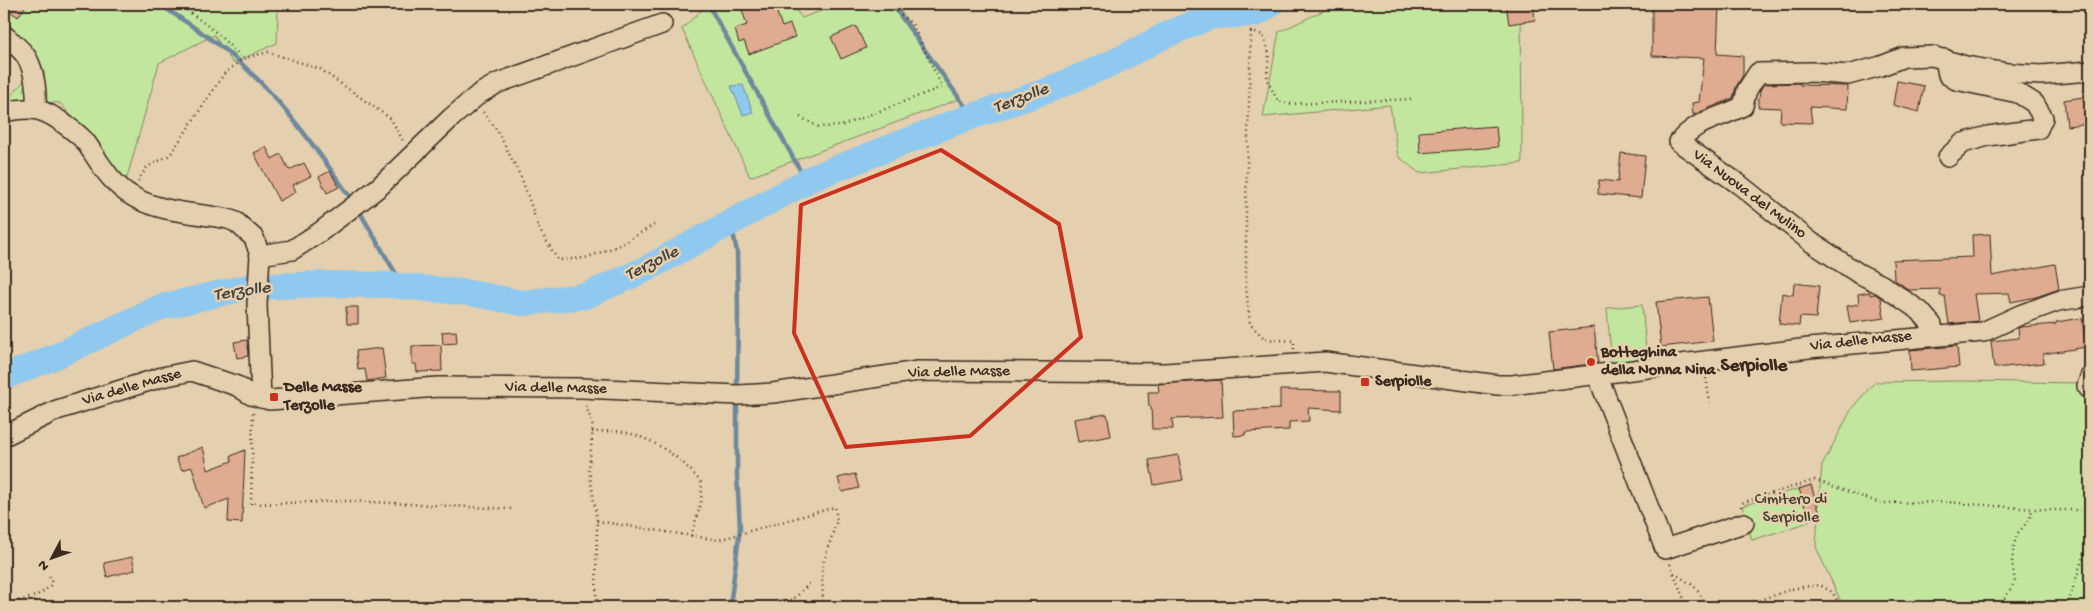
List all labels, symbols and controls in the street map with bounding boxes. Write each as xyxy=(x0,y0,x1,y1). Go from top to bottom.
water label: Terzolle xyxy=(991,79,1052,119)
street label: Via Nuova del Mulino xyxy=(1688,145,1810,244)
water label: Terzolle xyxy=(622,241,683,286)
water label: Terzolle xyxy=(212,278,272,306)
street label: Via delle Masse xyxy=(1808,327,1913,357)
place label: Botteghina della Nonna Nina xyxy=(1600,344,1716,381)
district label: Serpiolle xyxy=(1721,355,1789,378)
marker: Botteghina della Nonna Nina xyxy=(1585,356,1597,368)
street label: Via delle Masse xyxy=(907,363,1011,383)
street label: Via delle Masse xyxy=(79,365,184,411)
place label: Serpiolle xyxy=(1375,373,1432,392)
marker: Serpiolle xyxy=(1359,376,1371,388)
place label: Delle Masse Terzolle xyxy=(282,379,363,416)
street label: Via delle Masse xyxy=(504,379,608,399)
marker: Delle Masse Terzolle xyxy=(268,391,280,403)
park label: Cimitero di Serpiolle xyxy=(1755,491,1827,528)
north arrow xyxy=(28,534,78,584)
text: N xyxy=(35,556,53,574)

